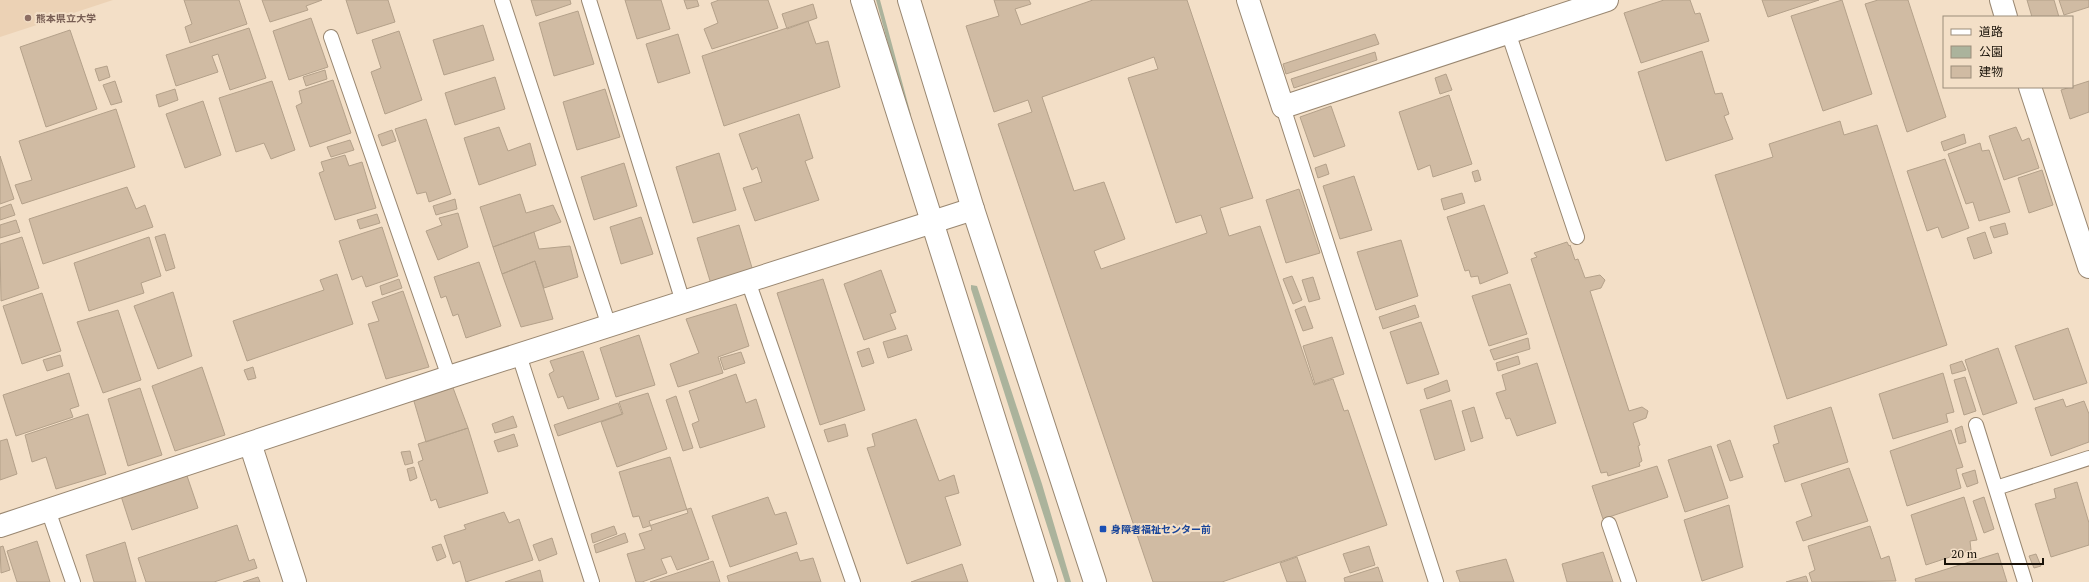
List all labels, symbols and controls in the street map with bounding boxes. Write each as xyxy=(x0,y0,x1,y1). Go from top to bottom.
place label: 熊本県立大学 xyxy=(36,12,96,25)
marker: 熊本県立大学 xyxy=(23,13,33,23)
legend xyxy=(1943,16,2073,88)
text: 道路 xyxy=(1979,24,2003,39)
text: 公園 xyxy=(1979,44,2003,59)
text: 建物 xyxy=(1979,64,2003,79)
place label: 身障者福祉センター前 xyxy=(1111,523,1211,536)
marker: 身障者福祉センター前 xyxy=(1098,524,1108,534)
scale bar xyxy=(1945,540,2043,566)
text: 20 m xyxy=(1951,546,1978,561)

